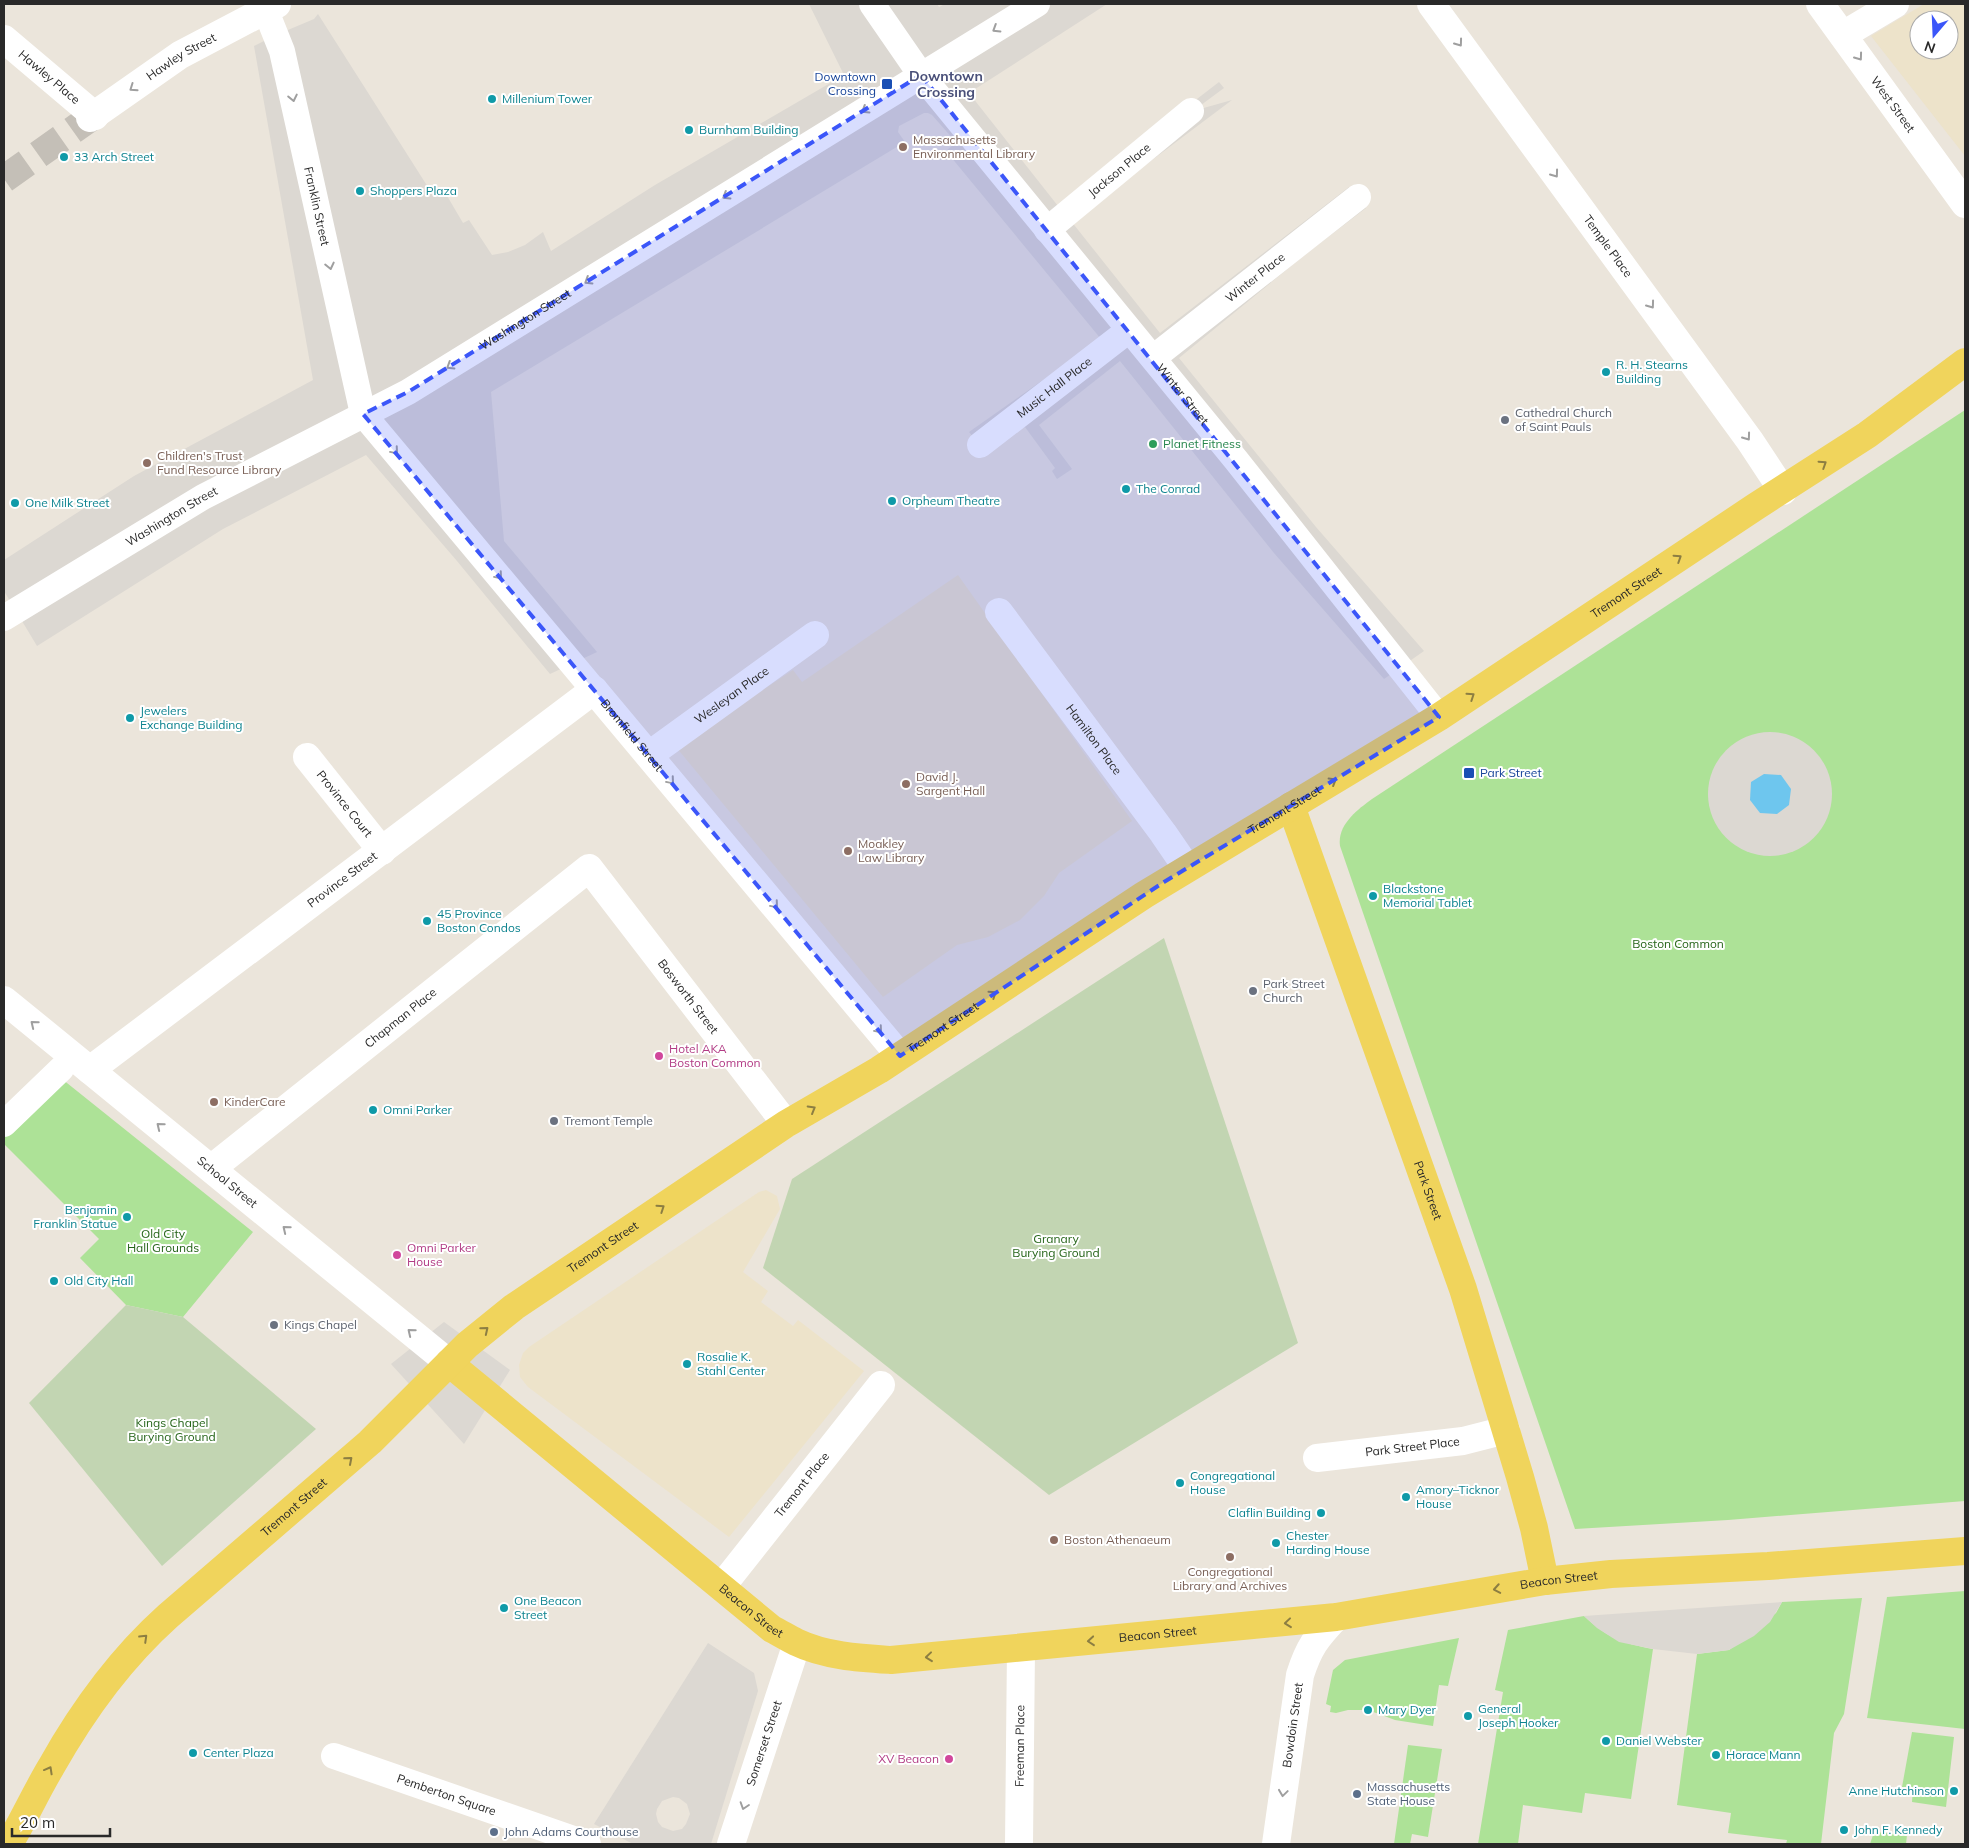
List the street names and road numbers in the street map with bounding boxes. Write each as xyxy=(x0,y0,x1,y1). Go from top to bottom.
street label: Hawley Street xyxy=(143,30,218,83)
street label: Hawley Place xyxy=(16,47,83,107)
street label: West Street xyxy=(1868,73,1919,135)
street label: Jackson Place xyxy=(1085,140,1153,200)
street label: Franklin Street xyxy=(301,165,333,247)
street label: Temple Place xyxy=(1581,212,1636,280)
street label: Winter Place xyxy=(1222,249,1288,305)
street label: Washington Street xyxy=(477,285,573,353)
street label: Music Hall Place xyxy=(1014,354,1095,421)
street label: Winter Street xyxy=(1153,360,1212,428)
street label: Washington Street xyxy=(123,483,220,549)
street label: Tremont Street xyxy=(1587,563,1664,621)
street label: Wesleyan Place xyxy=(691,663,772,727)
street label: Bromfield Street xyxy=(598,696,667,774)
street label: Hamilton Place xyxy=(1063,701,1125,778)
street label: Province Court xyxy=(314,767,376,840)
street label: Tremont Street xyxy=(1245,782,1323,837)
street label: Province Street xyxy=(304,848,380,911)
street label: Bosworth Street xyxy=(655,956,722,1037)
street label: Chapman Place xyxy=(361,984,439,1051)
street label: Tremont Street xyxy=(904,998,981,1056)
street label: School Street xyxy=(194,1153,261,1211)
street label: Park Street xyxy=(1411,1159,1446,1222)
street label: Tremont Street xyxy=(564,1218,641,1276)
street label: Park Street Place xyxy=(1364,1433,1460,1459)
street label: Tremont Place xyxy=(771,1449,832,1520)
street label: Tremont Street xyxy=(258,1475,330,1540)
street label: Beacon Street xyxy=(1519,1567,1598,1592)
street label: Beacon Street xyxy=(716,1581,786,1641)
street label: Beacon Street xyxy=(1118,1623,1197,1645)
street label: Bowdoin Street xyxy=(1279,1682,1306,1769)
street label: Somerset Street xyxy=(743,1699,785,1788)
street label: Freeman Place xyxy=(1012,1705,1027,1787)
street label: Pemberton Square xyxy=(395,1770,498,1819)

